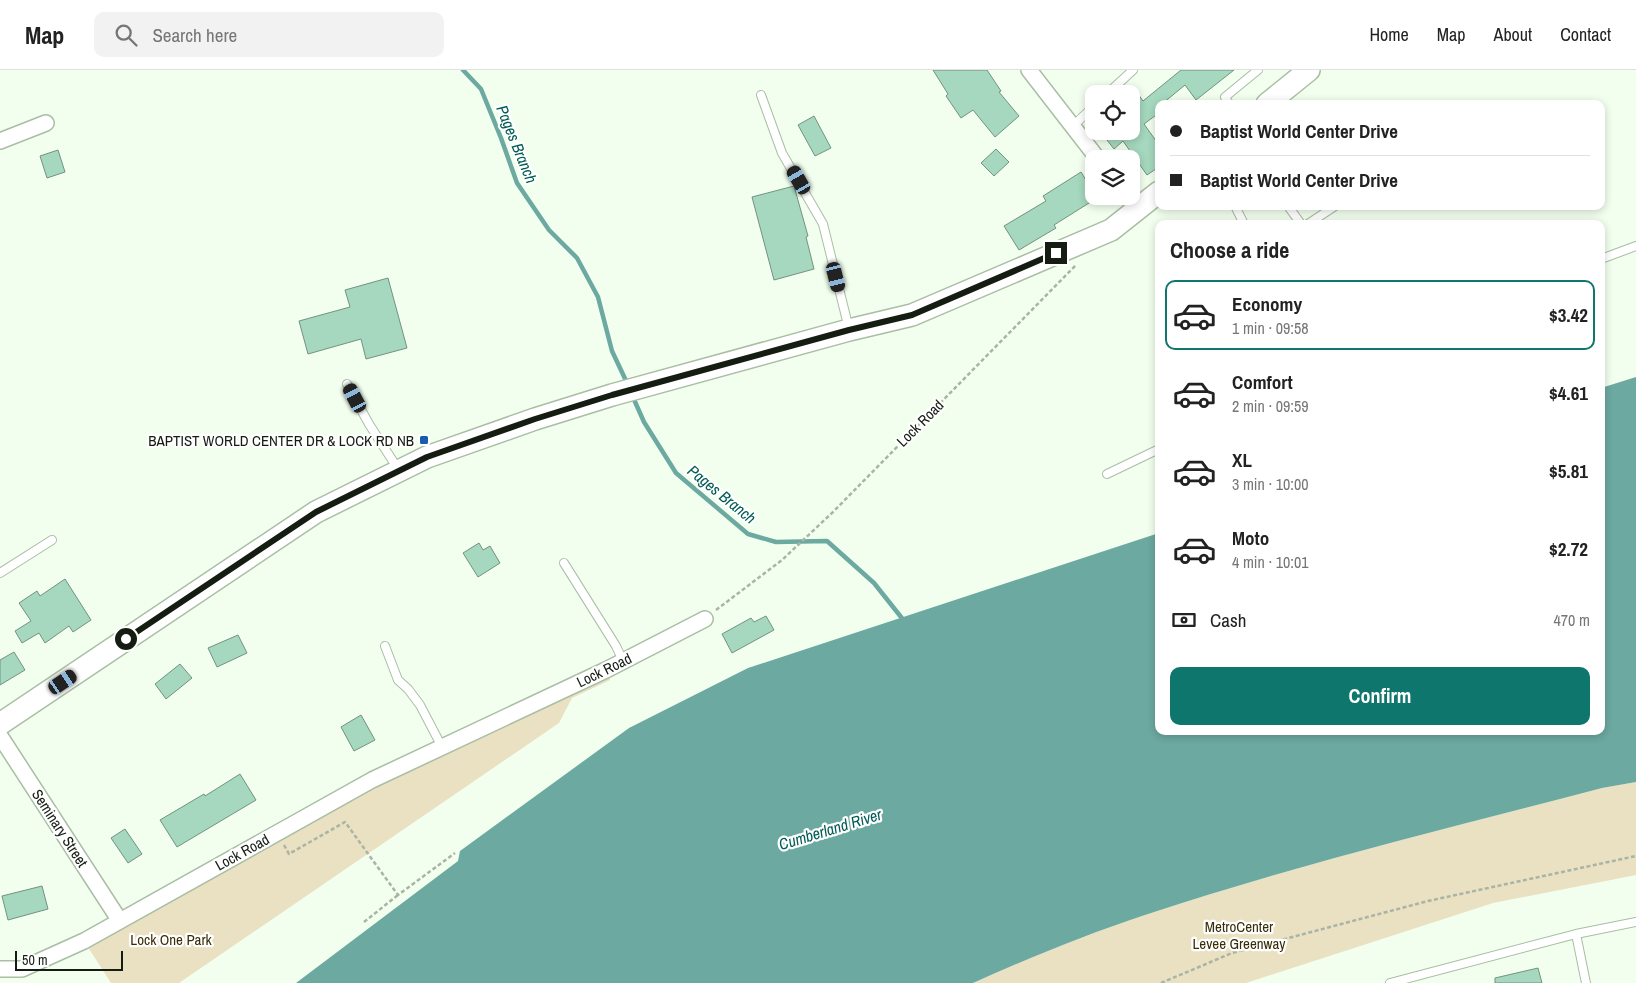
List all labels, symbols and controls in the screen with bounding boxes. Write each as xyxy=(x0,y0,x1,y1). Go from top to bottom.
search box xyxy=(94,12,444,57)
text: Map xyxy=(25,19,64,51)
icon: search xyxy=(112,21,140,49)
text: Search here xyxy=(152,22,237,48)
text: Home xyxy=(1369,22,1409,47)
text: Map xyxy=(1437,22,1466,47)
text: About xyxy=(1494,22,1532,47)
text: Contact xyxy=(1560,22,1611,47)
map controls xyxy=(1085,85,1140,205)
button: locate xyxy=(1085,85,1140,140)
water label: Pages Branch xyxy=(491,102,543,186)
text: Baptist World Center Drive xyxy=(1200,118,1398,144)
button: layers xyxy=(1085,150,1140,205)
car xyxy=(785,163,812,197)
text: Baptist World Center Drive xyxy=(1200,167,1398,193)
text: Choose a ride xyxy=(1170,235,1289,265)
route end xyxy=(1045,242,1067,264)
car xyxy=(825,261,846,293)
text: Economy xyxy=(1232,291,1302,317)
icon: car xyxy=(1172,293,1217,338)
text: $3.42 xyxy=(1549,302,1588,328)
text: 1 min · 09:58 xyxy=(1232,317,1309,339)
text: Comfort xyxy=(1232,369,1293,395)
icon: car xyxy=(1172,371,1217,416)
text: $4.61 xyxy=(1549,380,1588,406)
car xyxy=(341,381,368,415)
street label: Lock Road xyxy=(892,395,948,451)
text: 2 min · 09:59 xyxy=(1232,395,1309,417)
place label: BAPTIST WORLD CENTER DR & LOCK RD NB xyxy=(148,430,414,451)
marker: BAPTIST WORLD CENTER DR & LOCK RD NB xyxy=(418,434,430,446)
text: XL xyxy=(1232,447,1252,473)
icon: car xyxy=(1172,449,1217,494)
text: $5.81 xyxy=(1549,458,1588,484)
water label: Pages Branch xyxy=(683,460,761,528)
text: 3 min · 10:00 xyxy=(1232,473,1309,495)
text: Moto xyxy=(1232,525,1269,551)
icon: car xyxy=(1172,527,1217,572)
text: $2.72 xyxy=(1549,536,1588,562)
text: 4 min · 10:01 xyxy=(1232,551,1309,573)
icon: cash xyxy=(1170,606,1198,634)
text: Cash xyxy=(1210,607,1246,633)
text: 470 m xyxy=(1554,609,1590,631)
route start xyxy=(115,628,137,650)
street label: Lock Road xyxy=(573,648,635,692)
car xyxy=(46,667,79,697)
button: Confirm xyxy=(1170,667,1590,725)
street label: Seminary Street xyxy=(27,785,93,871)
water label: Cumberland River xyxy=(776,803,885,855)
street label: Lock Road xyxy=(211,829,273,875)
park label: MetroCenter Levee Greenway xyxy=(1193,916,1286,954)
park label: Lock One Park xyxy=(130,929,213,950)
scale bar xyxy=(15,948,122,971)
text: 50 m xyxy=(22,951,48,969)

